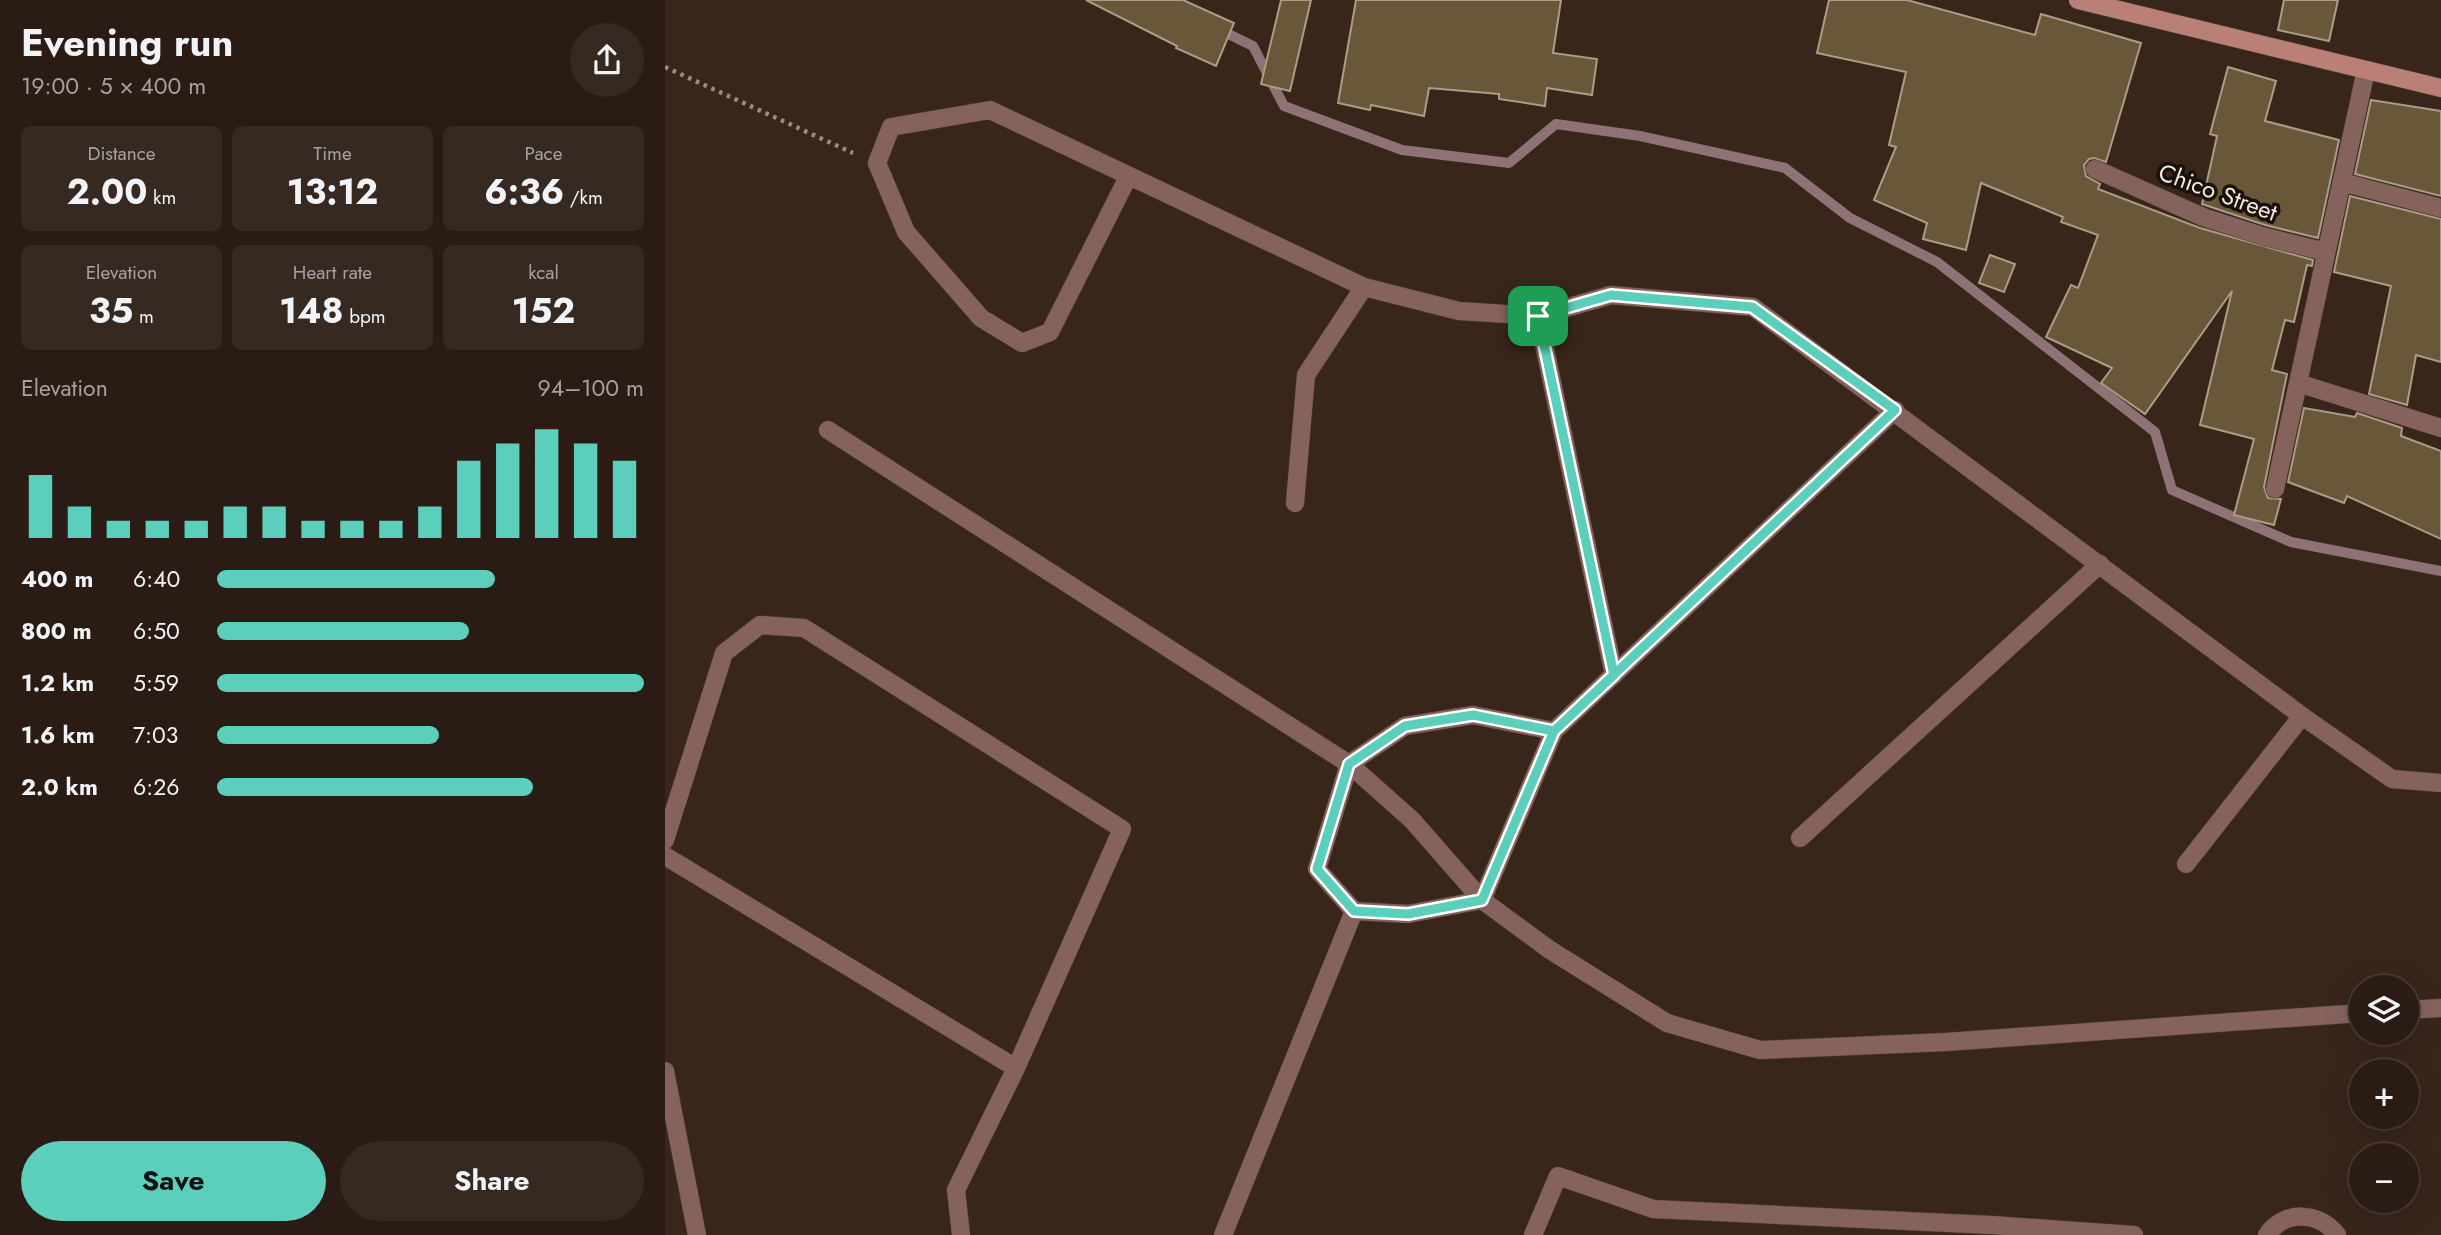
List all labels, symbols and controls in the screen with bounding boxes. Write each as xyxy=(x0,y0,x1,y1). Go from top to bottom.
text: Evening run xyxy=(21,15,233,70)
button: share xyxy=(570,23,644,97)
text: 19:00 · 5 × 400 m xyxy=(21,69,206,103)
text: Distance xyxy=(87,140,156,167)
text: Time xyxy=(313,140,352,167)
text: Pace xyxy=(525,140,562,167)
street label: Chico Street xyxy=(2154,154,2283,230)
text: 2.00 xyxy=(67,167,147,217)
text: 13:12 xyxy=(287,167,378,217)
text: 6:36 xyxy=(484,167,564,217)
text: km xyxy=(147,184,176,211)
text: /km xyxy=(564,184,603,211)
text: Elevation xyxy=(86,259,157,286)
text: Heart rate xyxy=(293,259,372,286)
text: kcal xyxy=(528,259,559,286)
text: 35 xyxy=(89,286,133,336)
text: 148 xyxy=(279,286,344,336)
text: 152 xyxy=(512,286,575,336)
pin xyxy=(1508,286,1568,346)
icon: arrive xyxy=(1519,297,1557,335)
text: m xyxy=(133,303,154,330)
text: bpm xyxy=(344,303,386,330)
text: Elevation xyxy=(21,371,108,405)
text: 94–100 m xyxy=(538,371,644,405)
text: 400 m xyxy=(21,562,93,596)
text: 6:40 xyxy=(133,562,180,596)
text: 800 m xyxy=(21,614,92,648)
text: 6:50 xyxy=(133,614,180,648)
text: 1.2 km xyxy=(21,666,94,700)
text: 5:59 xyxy=(133,666,179,700)
text: 1.6 km xyxy=(21,718,95,752)
text: 7:03 xyxy=(133,718,178,752)
text: 2.0 km xyxy=(21,770,98,804)
text: 6:26 xyxy=(133,770,179,804)
map controls xyxy=(2349,975,2419,1213)
button: layers xyxy=(2349,975,2419,1045)
button: + xyxy=(2349,1059,2419,1129)
button: Save xyxy=(21,1141,326,1221)
button: Share xyxy=(340,1141,644,1221)
button: − xyxy=(2349,1143,2419,1213)

